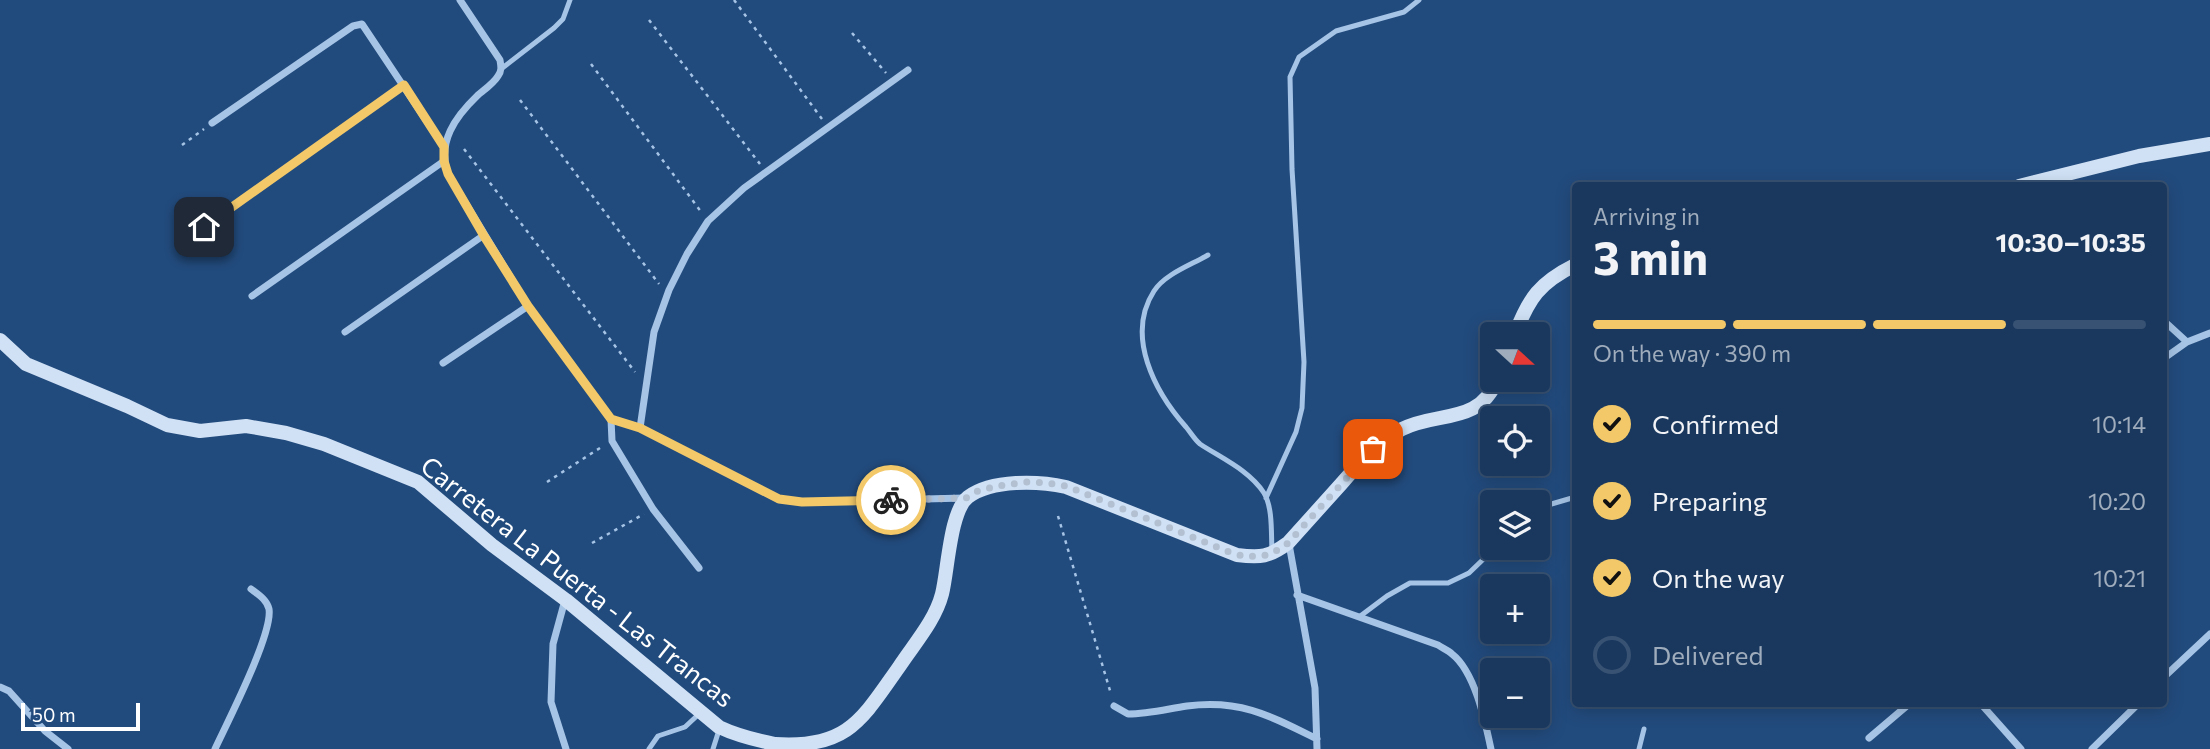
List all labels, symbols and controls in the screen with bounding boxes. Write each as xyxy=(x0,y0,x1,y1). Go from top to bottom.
pin xyxy=(174,197,234,257)
text: Arriving in xyxy=(1593,202,1700,230)
icon: home xyxy=(185,208,223,246)
text: 10:30–10:35 xyxy=(1995,226,2146,257)
text: 3 min xyxy=(1593,228,1708,284)
north arrow xyxy=(1480,322,1550,392)
map controls xyxy=(1480,322,1550,728)
text: On the way · 390 m xyxy=(1593,339,1791,367)
icon: check xyxy=(1593,405,1631,443)
button: locate xyxy=(1480,406,1550,476)
text: Confirmed xyxy=(1652,408,1779,439)
text: 10:14 xyxy=(2092,410,2146,438)
pin xyxy=(1343,419,1403,479)
icon: bag xyxy=(1354,430,1392,468)
street label: Carretera La Puerta - Las Trancas xyxy=(415,449,741,713)
courier xyxy=(856,465,926,535)
icon: bike xyxy=(872,481,910,519)
icon: check xyxy=(1593,482,1631,520)
text: Preparing xyxy=(1652,485,1767,516)
text: 10:20 xyxy=(2088,487,2146,515)
button: layers xyxy=(1480,490,1550,560)
icon: check xyxy=(1593,559,1631,597)
text: On the way xyxy=(1652,562,1785,593)
text: 10:21 xyxy=(2093,564,2146,592)
button: + xyxy=(1480,574,1550,644)
text: Delivered xyxy=(1652,639,1763,670)
button: − xyxy=(1480,658,1550,728)
scale bar xyxy=(21,700,140,732)
text: 50 m xyxy=(32,703,76,726)

